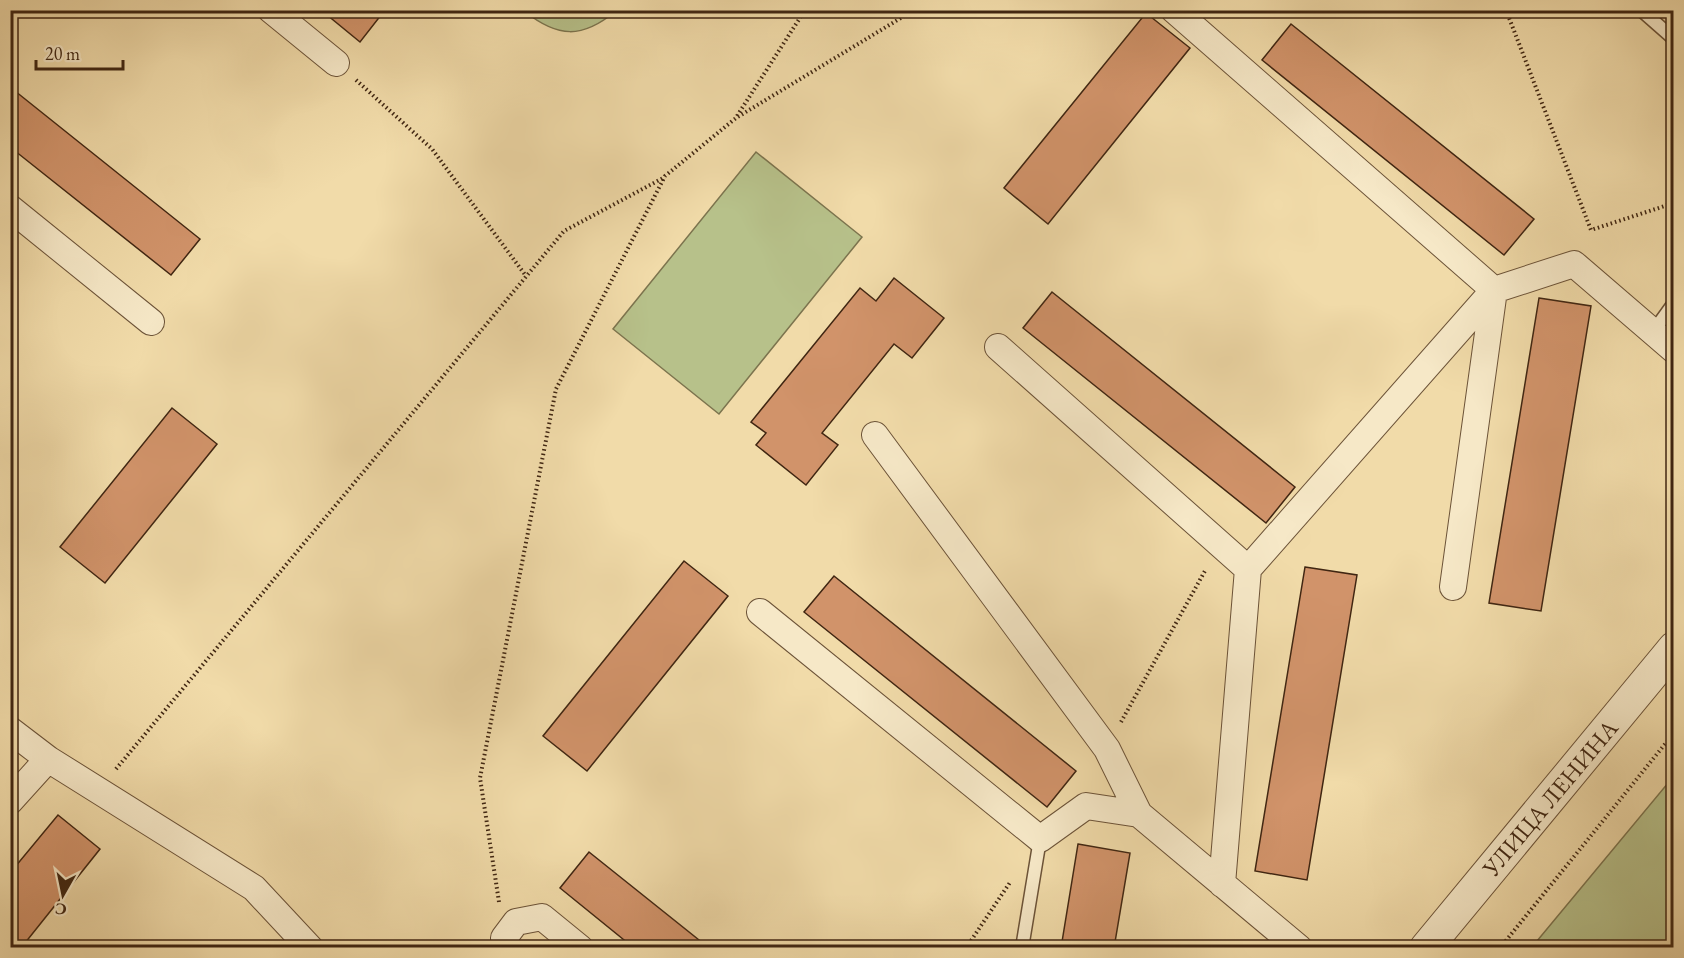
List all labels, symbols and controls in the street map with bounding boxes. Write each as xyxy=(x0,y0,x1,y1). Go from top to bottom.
scale bar xyxy=(36,33,123,71)
text: 20 m xyxy=(45,42,80,65)
street label: УЛИЦА ЛЕНИНА xyxy=(1475,713,1625,884)
north arrow xyxy=(33,865,93,925)
text: С xyxy=(53,898,68,921)

